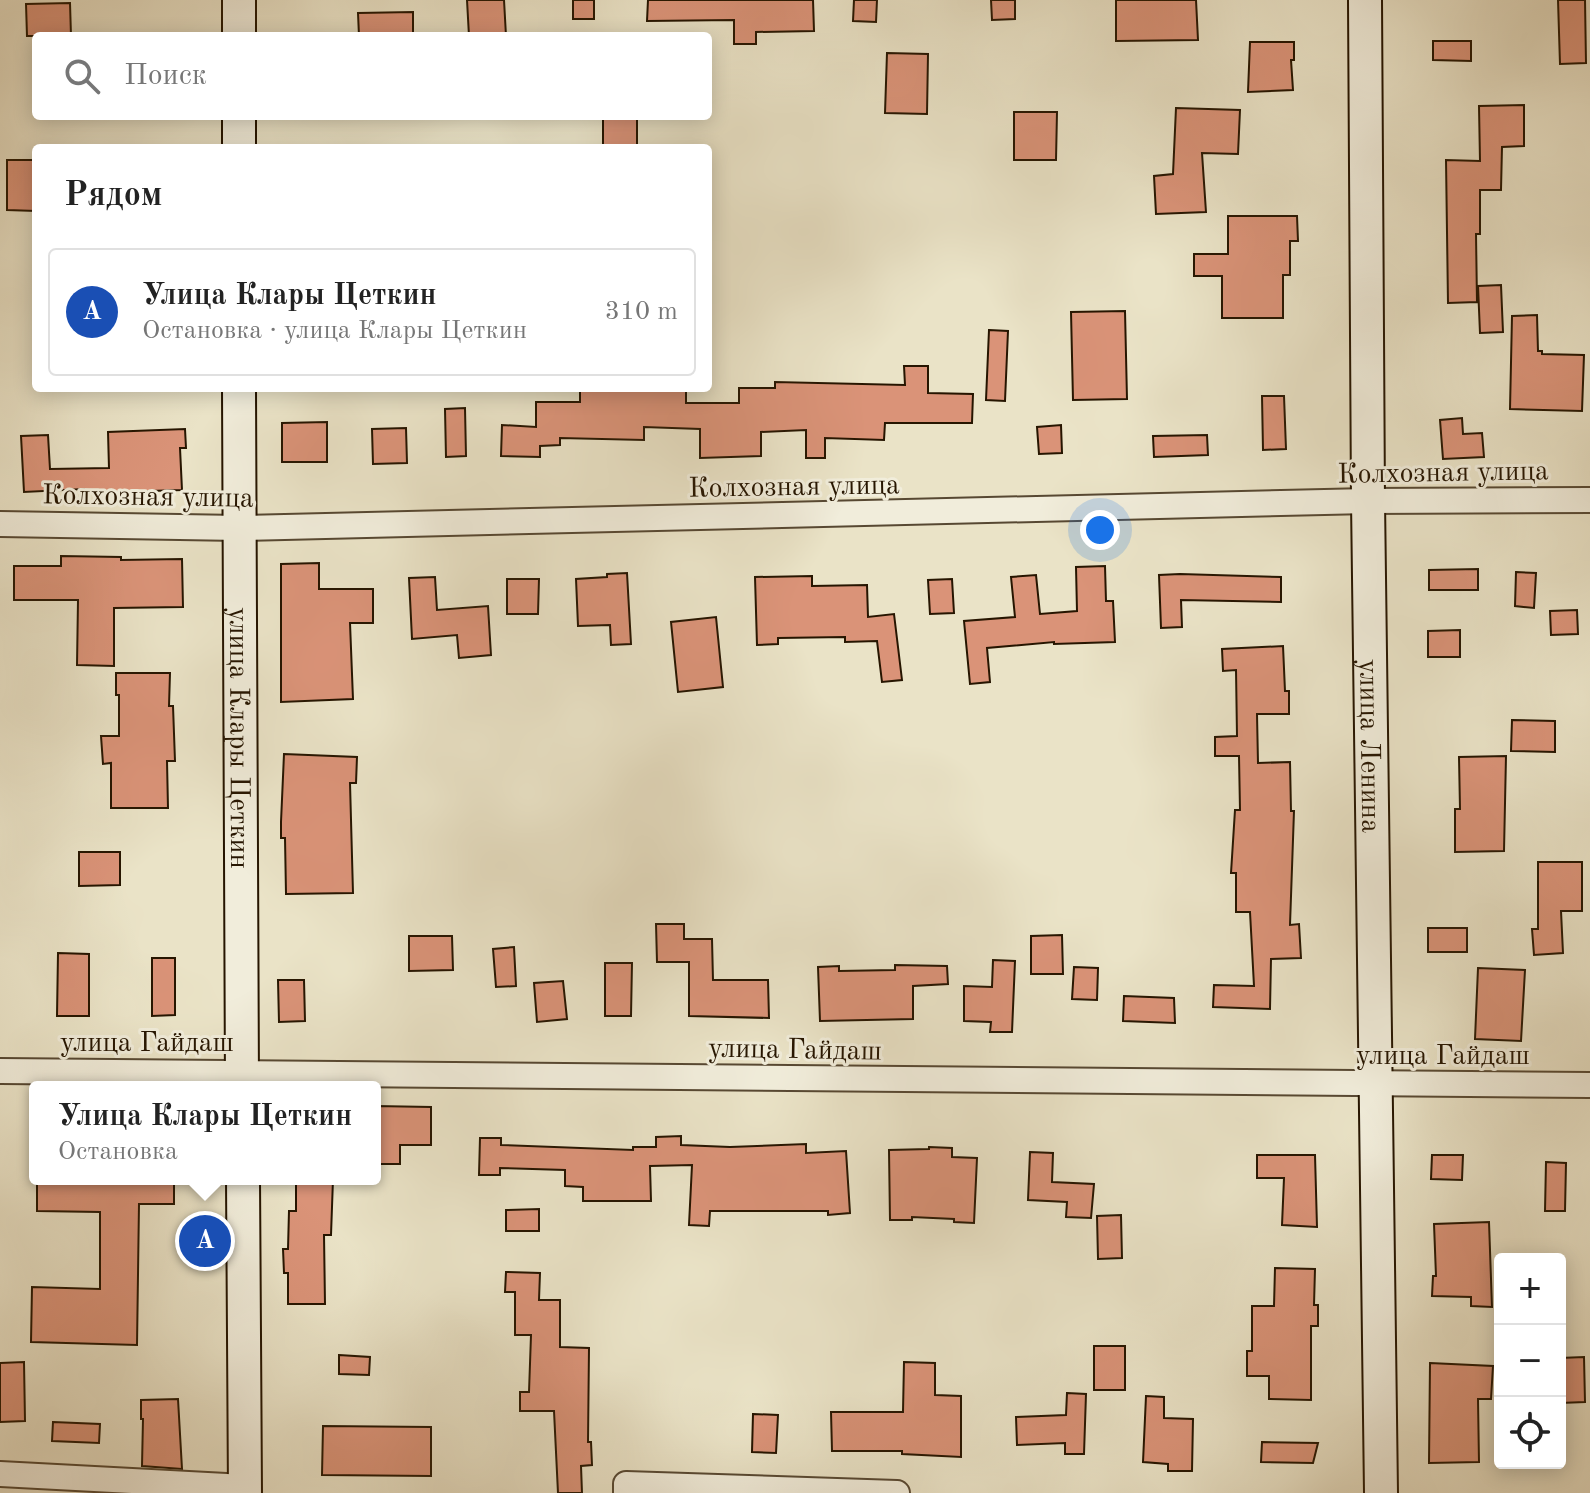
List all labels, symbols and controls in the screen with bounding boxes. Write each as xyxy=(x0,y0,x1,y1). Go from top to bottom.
search box xyxy=(32,32,712,120)
icon: search xyxy=(60,54,104,98)
text: Поиск xyxy=(124,61,207,91)
text: Рядом xyxy=(64,179,163,213)
text: Улица Клары Цеткин xyxy=(142,281,437,311)
text: A xyxy=(82,299,102,325)
text: 310 m xyxy=(605,299,678,325)
text: Остановка · улица Клары Цеткин xyxy=(142,318,527,344)
street label: Колхозная улица xyxy=(1337,458,1549,490)
street label: Колхозная улица xyxy=(688,472,900,504)
street label: Колхозная улица xyxy=(42,482,254,514)
your location xyxy=(1080,510,1120,550)
street label: улица Клары Цеткин xyxy=(223,607,252,869)
street label: улица Ленина xyxy=(1353,659,1383,833)
street label: улица Гайдаш xyxy=(60,1030,234,1058)
street label: улица Гайдаш xyxy=(708,1035,882,1067)
street label: улица Гайдаш xyxy=(1356,1043,1530,1071)
popup xyxy=(29,1081,381,1185)
text: Улица Клары Цеткин xyxy=(58,1102,352,1132)
text: Остановка xyxy=(58,1139,178,1165)
pin: A xyxy=(179,1211,231,1271)
map controls xyxy=(1494,1253,1566,1469)
button: + xyxy=(1494,1253,1566,1325)
button: − xyxy=(1494,1325,1566,1397)
button: locate xyxy=(1494,1397,1566,1469)

